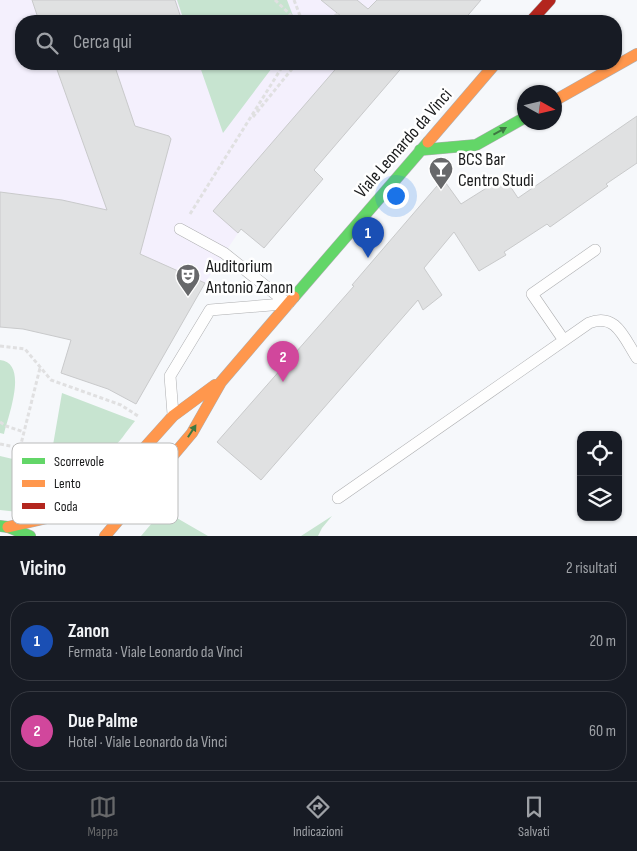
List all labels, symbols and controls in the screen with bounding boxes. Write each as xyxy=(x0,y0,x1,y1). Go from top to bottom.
search box xyxy=(15,15,622,70)
icon: search xyxy=(33,29,61,57)
text: Cerca qui xyxy=(73,31,132,54)
street label: Viale Leonardo da Vinci xyxy=(350,85,456,202)
north arrow xyxy=(517,85,562,130)
one-way arrow xyxy=(493,127,507,136)
place label: BCS Bar Centro Studi xyxy=(458,149,534,191)
bar icon: BCS Bar Centro Studi xyxy=(428,156,454,190)
your location xyxy=(383,183,409,209)
pin: 1 xyxy=(352,217,384,258)
place label: Auditorium Antonio Zanon xyxy=(205,256,293,298)
theatre icon: Auditorium Antonio Zanon xyxy=(175,263,201,297)
pin: 2 xyxy=(267,341,299,382)
one-way arrow xyxy=(188,425,197,438)
map controls xyxy=(577,431,622,521)
button: locate xyxy=(577,431,622,476)
legend xyxy=(12,443,178,524)
text: Scorrevole xyxy=(54,453,104,470)
text: Lento xyxy=(54,475,81,492)
button: layers xyxy=(577,476,622,521)
text: Coda xyxy=(54,498,78,515)
text: Vicino xyxy=(20,556,66,581)
text: 2 risultati xyxy=(566,559,617,578)
text: Zanon xyxy=(68,620,109,643)
text: 1 xyxy=(34,632,40,651)
text: 20 m xyxy=(589,632,616,651)
text: Fermata · Viale Leonardo da Vinci xyxy=(68,643,243,662)
text: Due Palme xyxy=(68,710,138,733)
text: 2 xyxy=(33,722,41,741)
text: 60 m xyxy=(589,722,616,741)
text: Hotel · Viale Leonardo da Vinci xyxy=(68,733,227,752)
tab: Mappa xyxy=(87,793,118,840)
tab: Indicazioni xyxy=(293,793,343,840)
tab: Salvati xyxy=(518,793,550,840)

